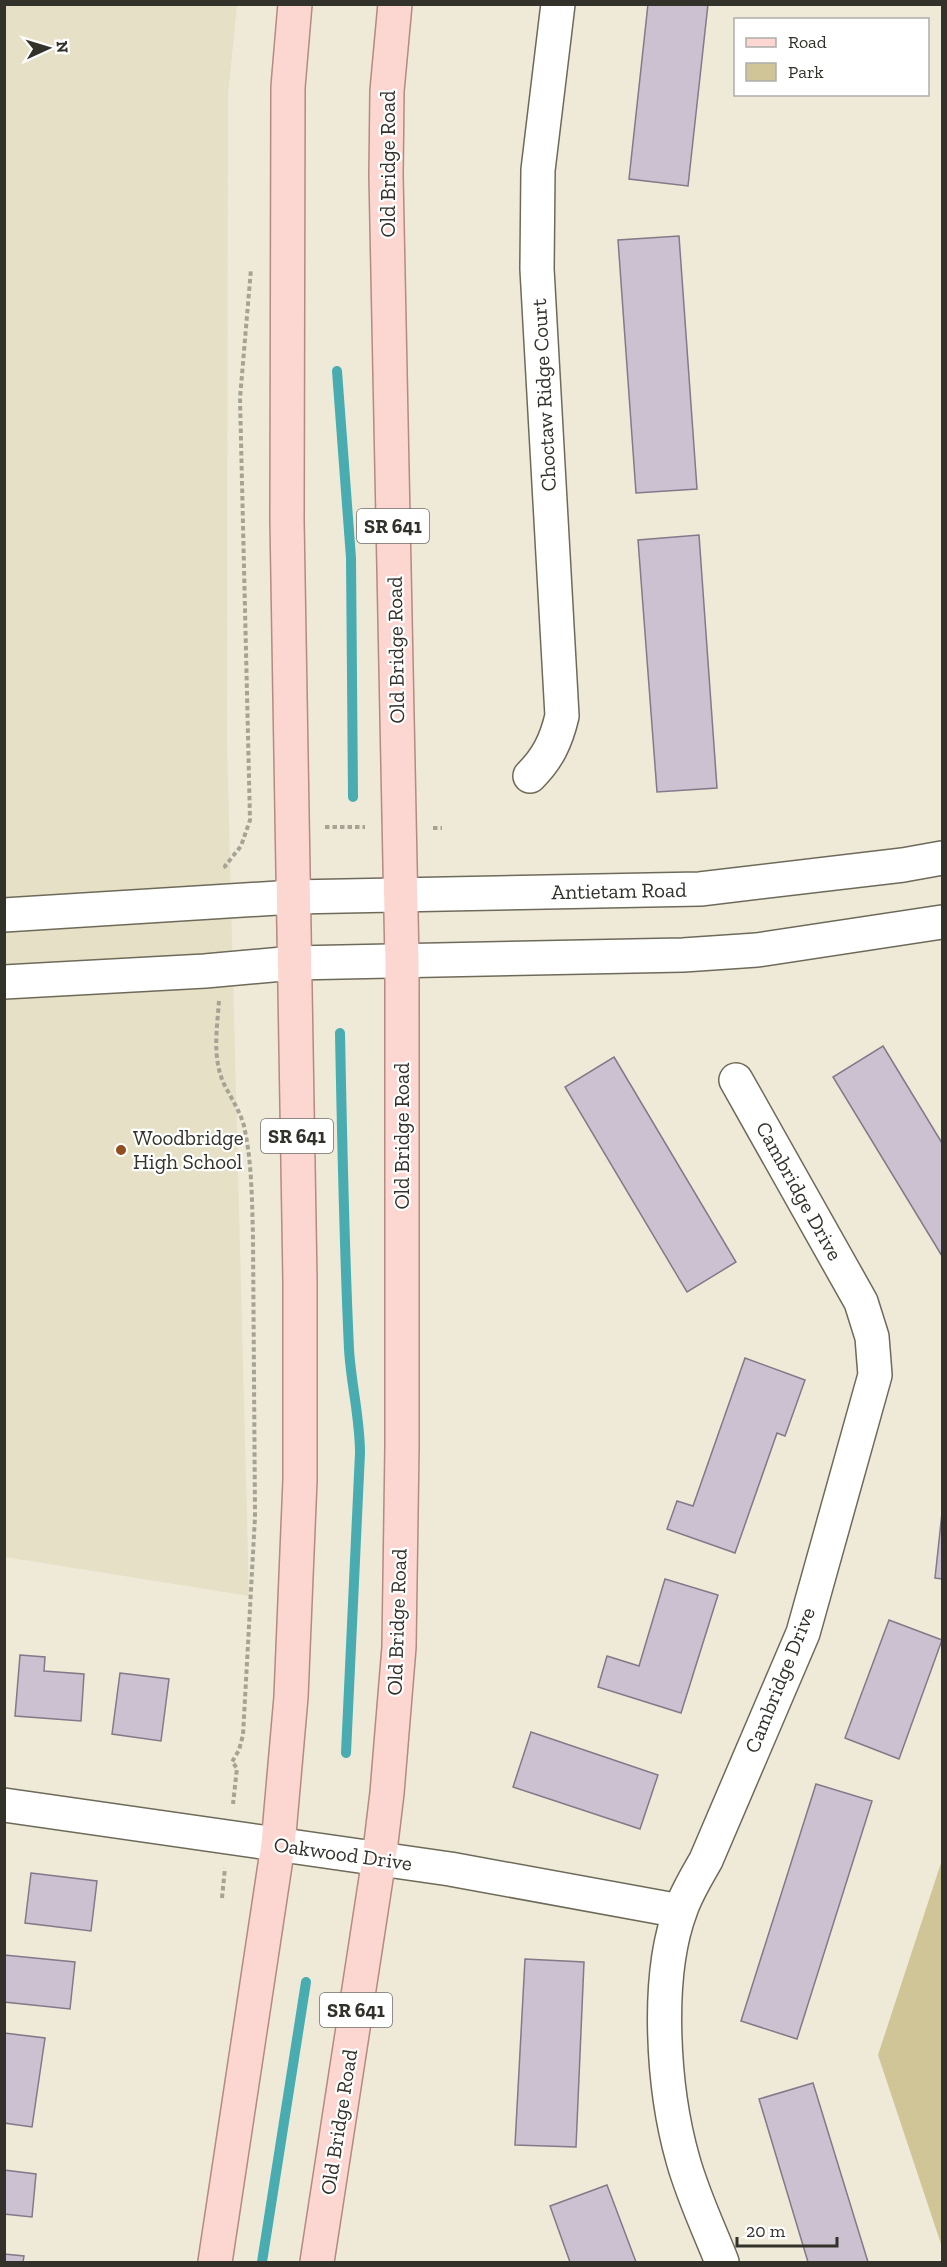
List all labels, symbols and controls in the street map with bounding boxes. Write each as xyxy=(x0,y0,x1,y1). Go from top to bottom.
north arrow xyxy=(18,18,78,78)
legend xyxy=(734,18,929,96)
text: Road xyxy=(788,31,827,53)
text: N xyxy=(53,40,72,54)
text: Park xyxy=(788,61,824,83)
street label: Old Bridge Road xyxy=(375,90,400,238)
street label: Choctaw Ridge Court xyxy=(526,298,561,492)
road number: SR 641 xyxy=(357,509,429,543)
street label: Old Bridge Road xyxy=(382,576,409,724)
street label: Antietam Road xyxy=(551,877,687,904)
street label: Old Bridge Road xyxy=(389,1062,414,1210)
street label: Cambridge Drive xyxy=(751,1117,848,1265)
road number: SR 641 xyxy=(261,1119,333,1153)
place label: Woodbridge High School xyxy=(133,1125,244,1174)
marker: Woodbridge High School xyxy=(114,1143,128,1157)
street label: Old Bridge Road xyxy=(381,1548,412,1696)
street label: Cambridge Drive xyxy=(739,1603,820,1756)
street label: Oakwood Drive xyxy=(272,1831,414,1876)
road number: SR 641 xyxy=(320,1993,392,2027)
street label: Old Bridge Road xyxy=(315,2047,362,2197)
scale bar xyxy=(737,2210,838,2248)
text: 20 m xyxy=(746,2220,786,2242)

